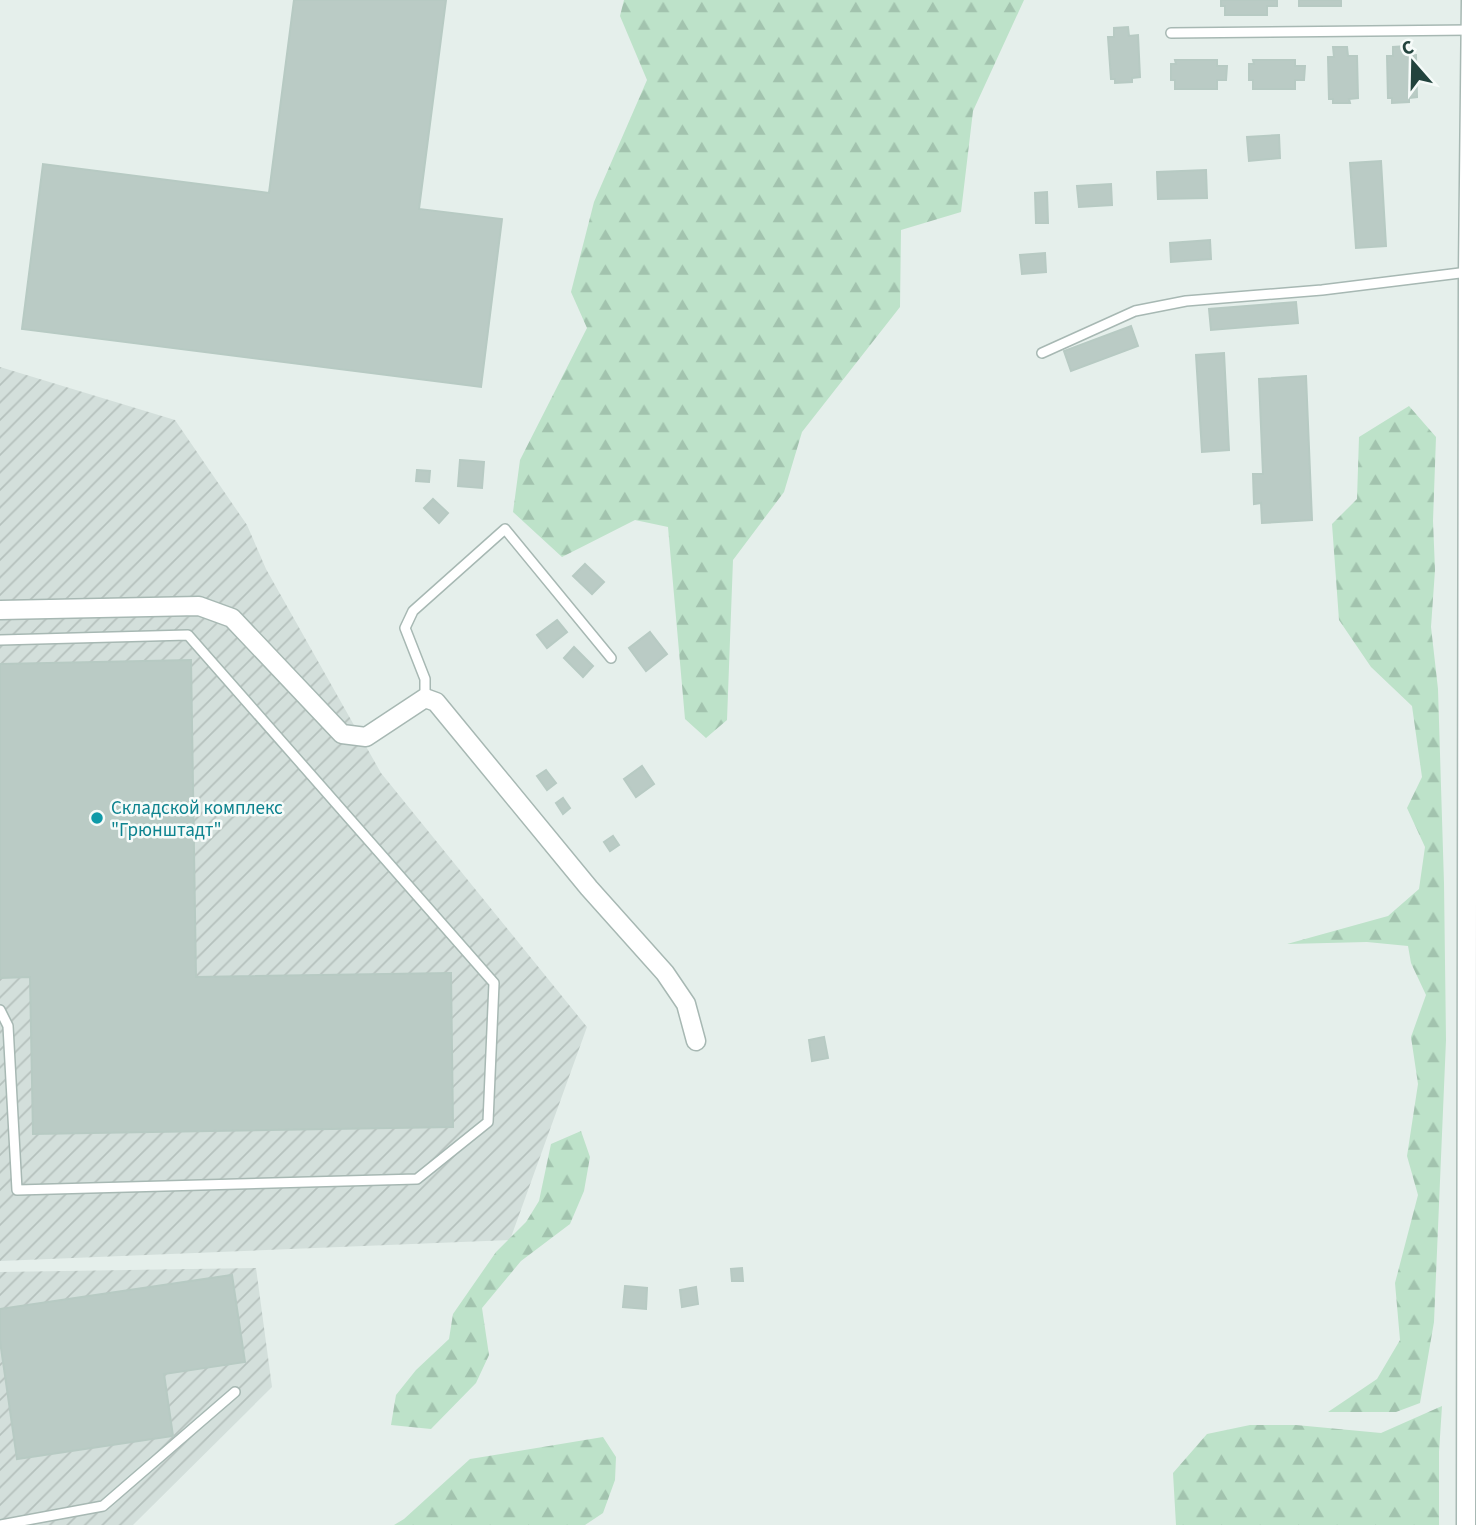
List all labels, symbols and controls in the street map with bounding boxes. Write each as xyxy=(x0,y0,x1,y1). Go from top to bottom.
north arrow xyxy=(1378,28,1448,98)
text: С xyxy=(1398,34,1418,63)
place label: Складской комплекс "Грюнштадт" xyxy=(111,795,283,844)
marker: Складской комплекс "Грюнштадт" xyxy=(89,810,105,826)

